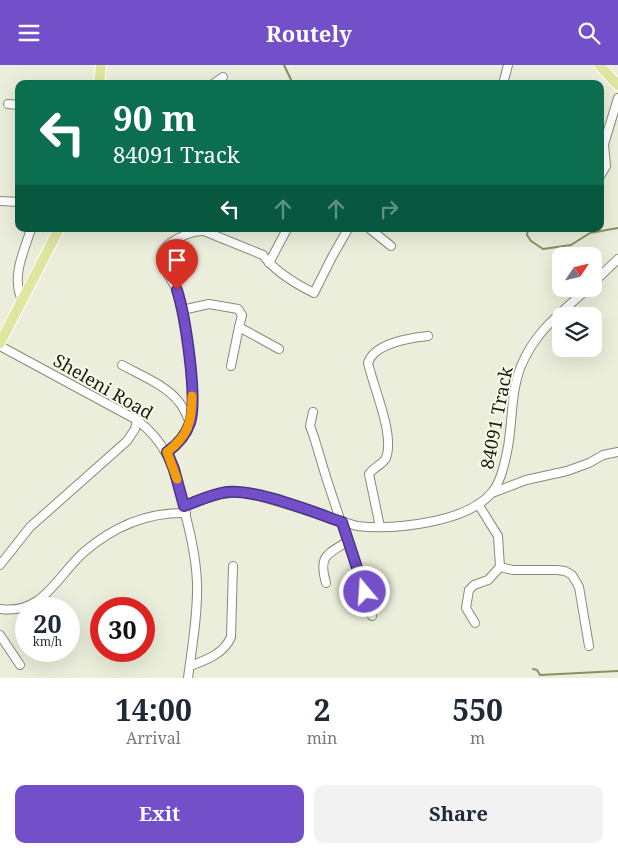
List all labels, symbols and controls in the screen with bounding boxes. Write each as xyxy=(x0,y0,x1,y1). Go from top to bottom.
text: Routely xyxy=(266,18,352,48)
icon: menu xyxy=(15,19,43,47)
icon: search xyxy=(575,19,603,47)
text: 90 m xyxy=(113,94,196,141)
icon: left xyxy=(30,100,95,165)
text: 84091 Track xyxy=(113,139,240,169)
icon: left xyxy=(216,195,244,223)
icon: ahead xyxy=(269,195,297,223)
icon: ahead xyxy=(322,195,350,223)
icon: right xyxy=(375,195,403,223)
pin xyxy=(156,239,198,290)
icon: arrive xyxy=(163,246,191,274)
north arrow xyxy=(552,247,602,297)
map controls xyxy=(552,247,602,357)
button: layers xyxy=(552,307,602,357)
street label: Sheleni Road xyxy=(49,348,158,424)
street label: 84091 Track xyxy=(474,364,518,471)
position arrow xyxy=(338,565,390,617)
speed limit sign: 30 xyxy=(90,597,155,662)
text: 20 xyxy=(33,606,62,640)
text: km/h xyxy=(33,633,62,650)
text: 14:00 xyxy=(115,689,192,730)
text: 2 xyxy=(314,689,330,730)
text: 550 xyxy=(452,689,503,730)
text: Arrival xyxy=(126,727,181,749)
text: min xyxy=(307,727,337,749)
text: m xyxy=(470,727,485,749)
button: Exit xyxy=(15,785,304,843)
button: Share xyxy=(314,785,603,843)

